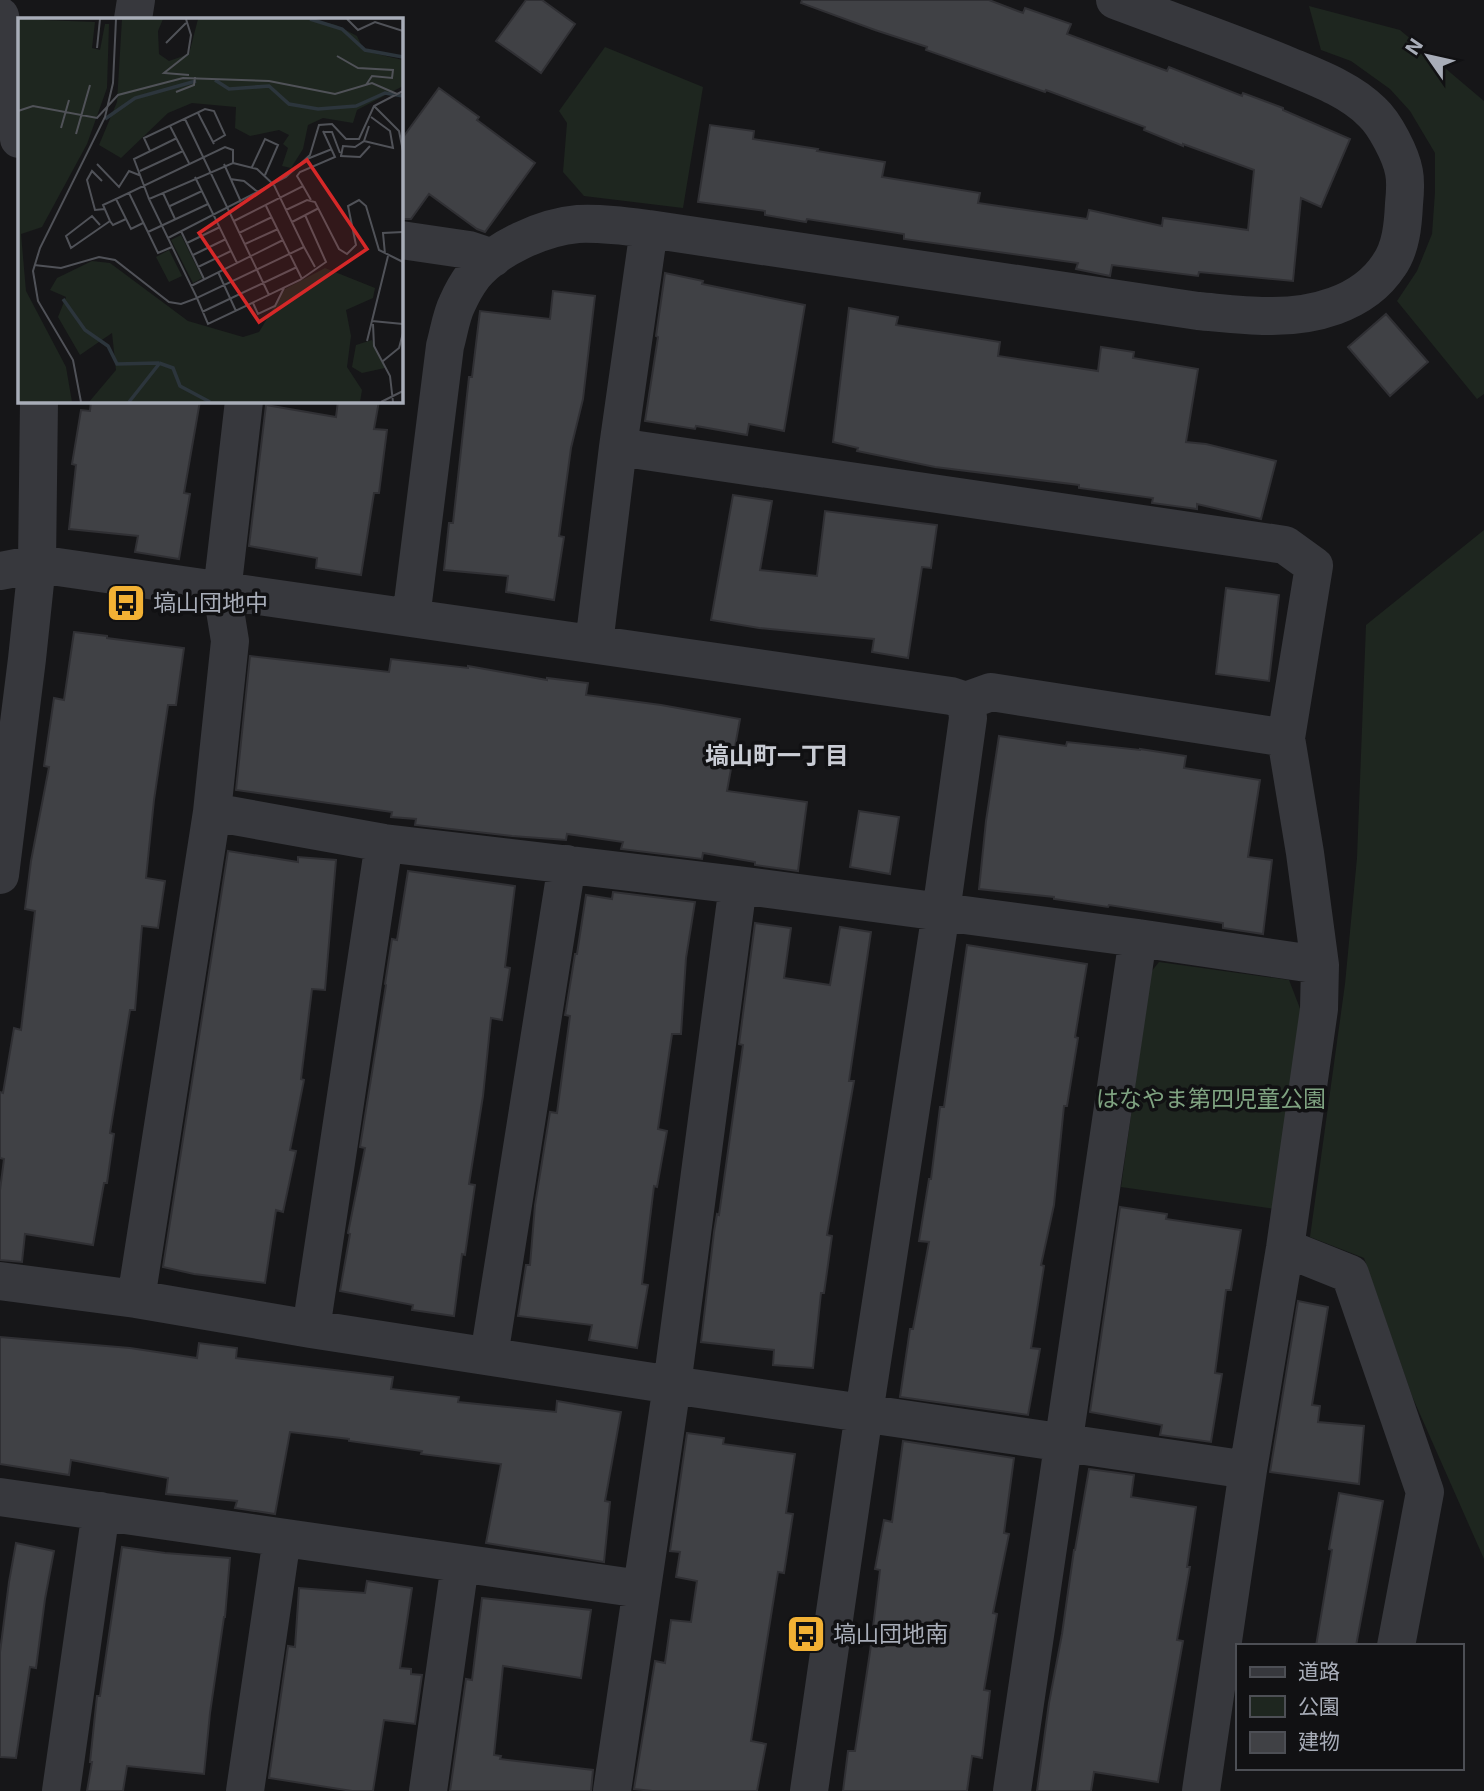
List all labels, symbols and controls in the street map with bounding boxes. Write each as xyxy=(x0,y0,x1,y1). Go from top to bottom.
inset map xyxy=(18,18,402,402)
north arrow xyxy=(1393,21,1463,91)
text: N xyxy=(1401,34,1428,59)
bus stop icon: 塙山団地中 xyxy=(105,582,147,624)
place label: 塙山団地中 xyxy=(153,589,268,617)
district label: 塙山町一丁目 xyxy=(705,741,849,770)
park label: はなやま第四児童公園 xyxy=(1096,1085,1326,1113)
bus stop icon: 塙山団地南 xyxy=(785,1613,827,1655)
place label: 塙山団地南 xyxy=(833,1620,948,1648)
legend xyxy=(1236,1644,1463,1770)
text: 道路 xyxy=(1298,1659,1340,1684)
text: 公園 xyxy=(1298,1694,1340,1719)
text: 建物 xyxy=(1298,1729,1340,1754)

